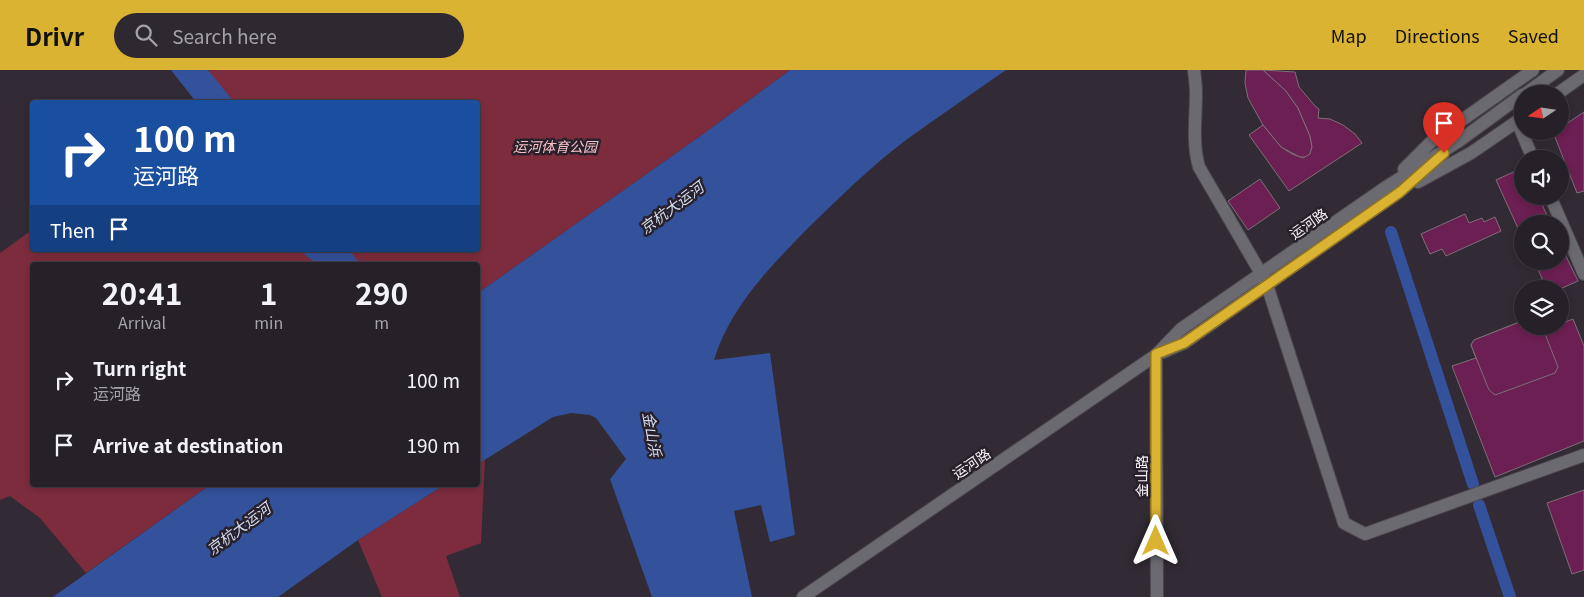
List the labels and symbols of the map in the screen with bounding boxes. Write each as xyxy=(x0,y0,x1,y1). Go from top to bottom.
north arrow xyxy=(1514,85,1569,140)
pin xyxy=(1423,102,1465,153)
park label: 运河体育公园 xyxy=(513,136,599,156)
water label: 京杭大运河 xyxy=(635,174,710,238)
street label: 运河路 xyxy=(1285,203,1331,243)
water label: 金山浜 xyxy=(639,410,668,460)
street label: 运河路 xyxy=(948,443,994,483)
street label: 金山路 xyxy=(1131,455,1151,497)
water label: 京杭大运河 xyxy=(202,495,277,559)
position arrow xyxy=(1129,514,1181,566)

